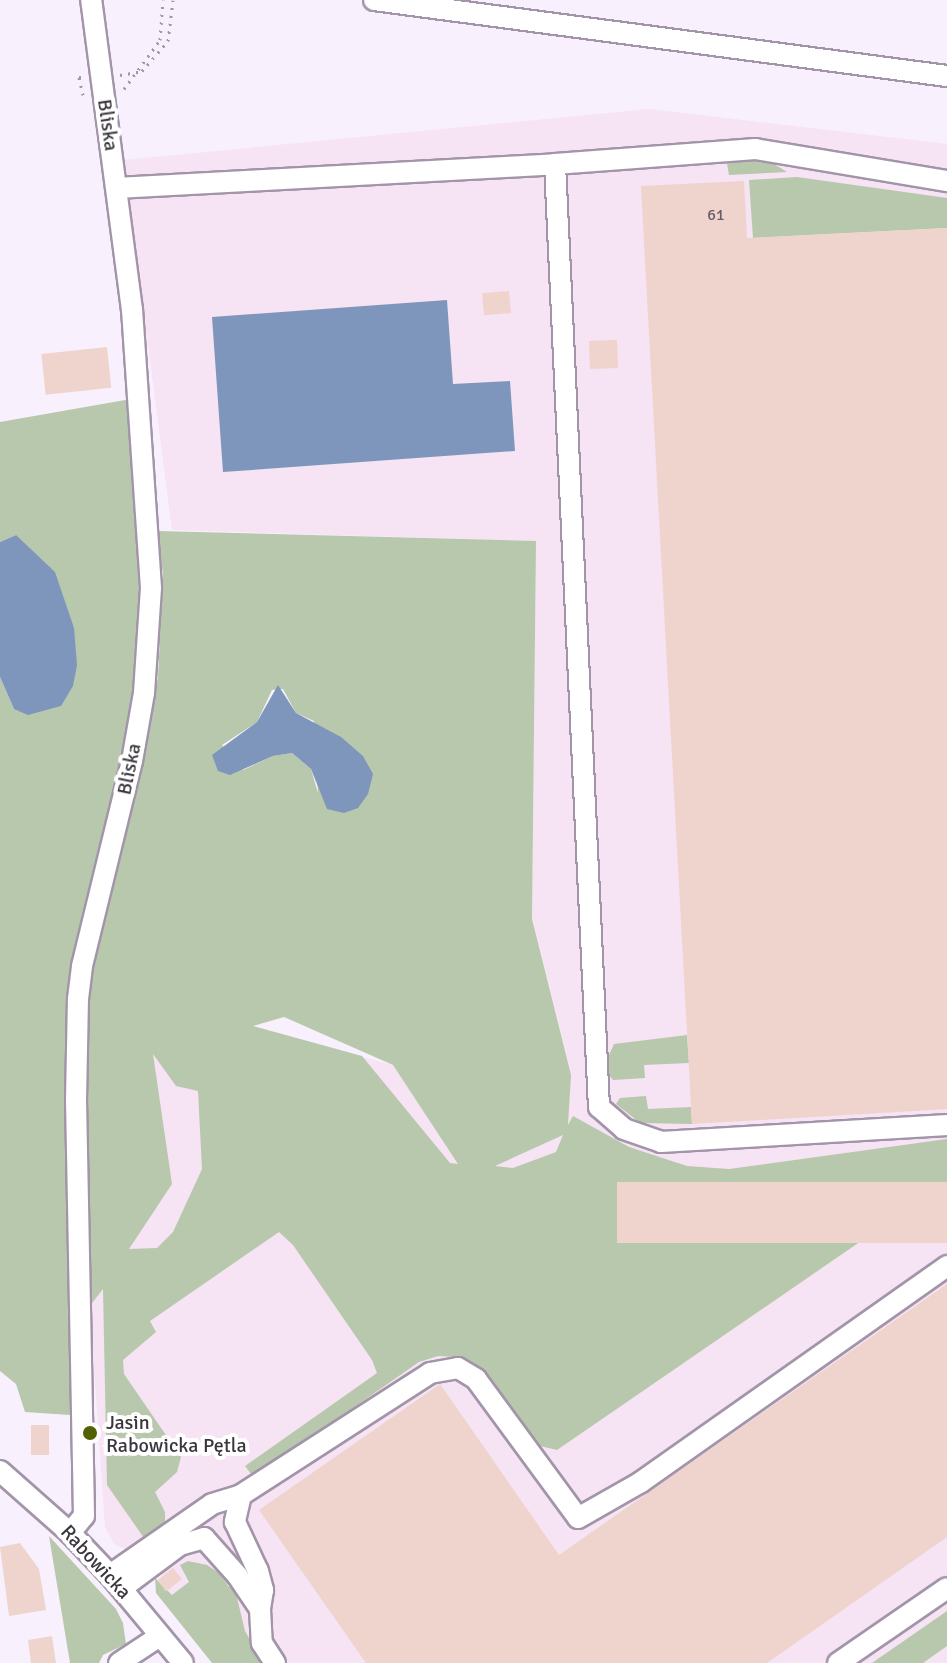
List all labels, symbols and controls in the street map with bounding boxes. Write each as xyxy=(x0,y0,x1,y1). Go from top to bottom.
street label: Bliska xyxy=(92,97,124,153)
house number: 61 xyxy=(707,205,725,225)
street label: Bliska xyxy=(112,741,146,797)
place label: Jasin Rabowicka Pętla xyxy=(106,1410,247,1457)
marker: Jasin Rabowicka Pętla xyxy=(81,1424,99,1442)
street label: Rabowicka xyxy=(56,1520,136,1604)

